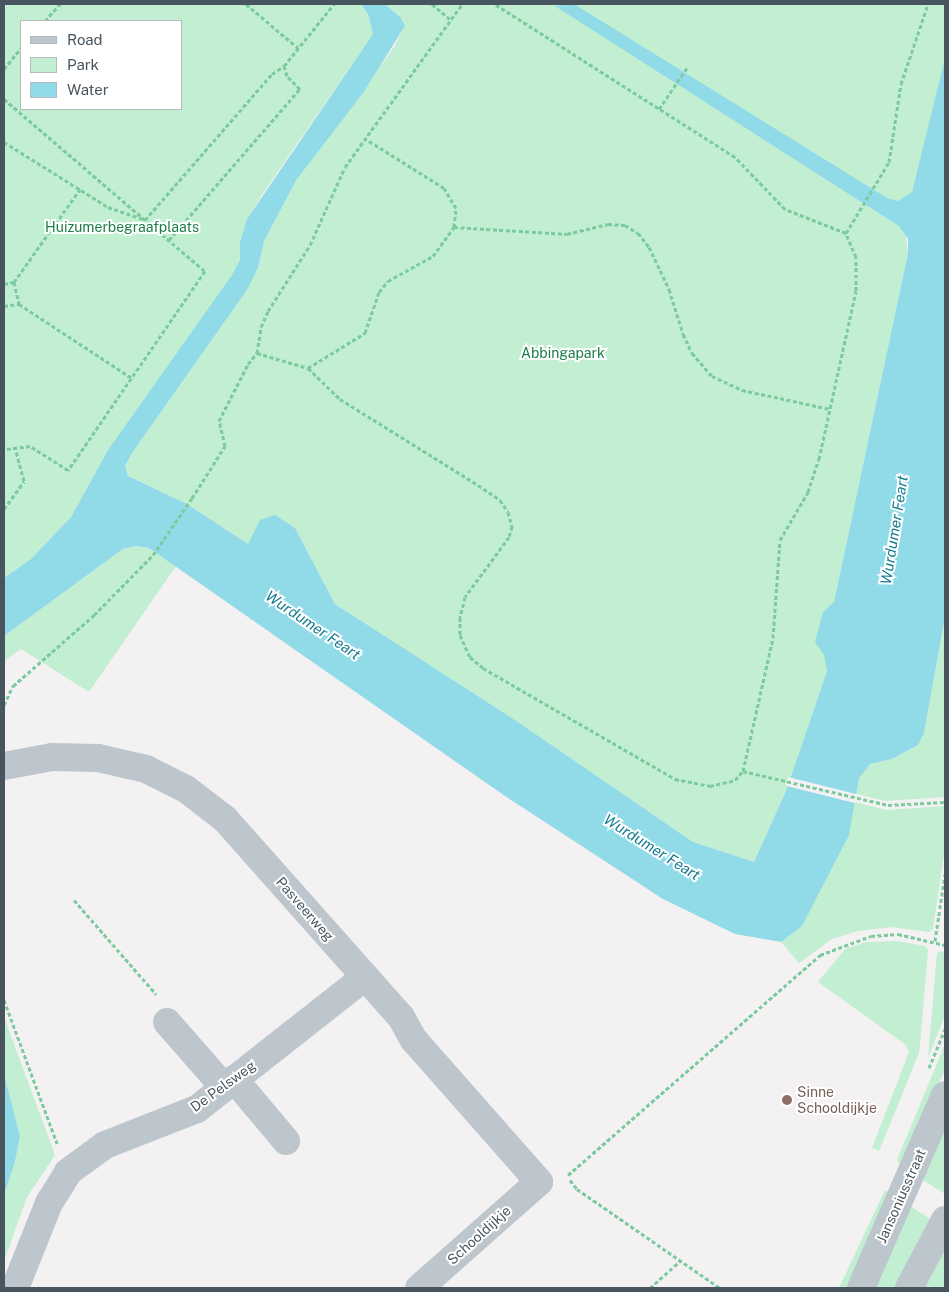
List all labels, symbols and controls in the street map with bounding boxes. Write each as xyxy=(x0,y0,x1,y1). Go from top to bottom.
legend xyxy=(20,20,182,110)
text: Road xyxy=(67,31,103,48)
text: Park xyxy=(67,56,99,73)
text: Water xyxy=(67,81,109,98)
park label: Huizumerbegraafplaats xyxy=(45,219,199,235)
park label: Abbingapark xyxy=(521,345,605,361)
water label: Wurdumer Feart xyxy=(876,474,912,586)
water label: Wurdumer Feart xyxy=(262,587,364,663)
water label: Wurdumer Feart xyxy=(600,810,704,884)
street label: Pasveerweg xyxy=(273,874,337,944)
street label: De Pelsweg xyxy=(187,1057,259,1115)
place label: Sinne Schooldijkje xyxy=(797,1084,877,1116)
marker: Sinne Schooldijkje xyxy=(781,1094,793,1106)
street label: Jansoniusstraat xyxy=(873,1146,929,1246)
street label: Schooldijkje xyxy=(444,1202,514,1268)

